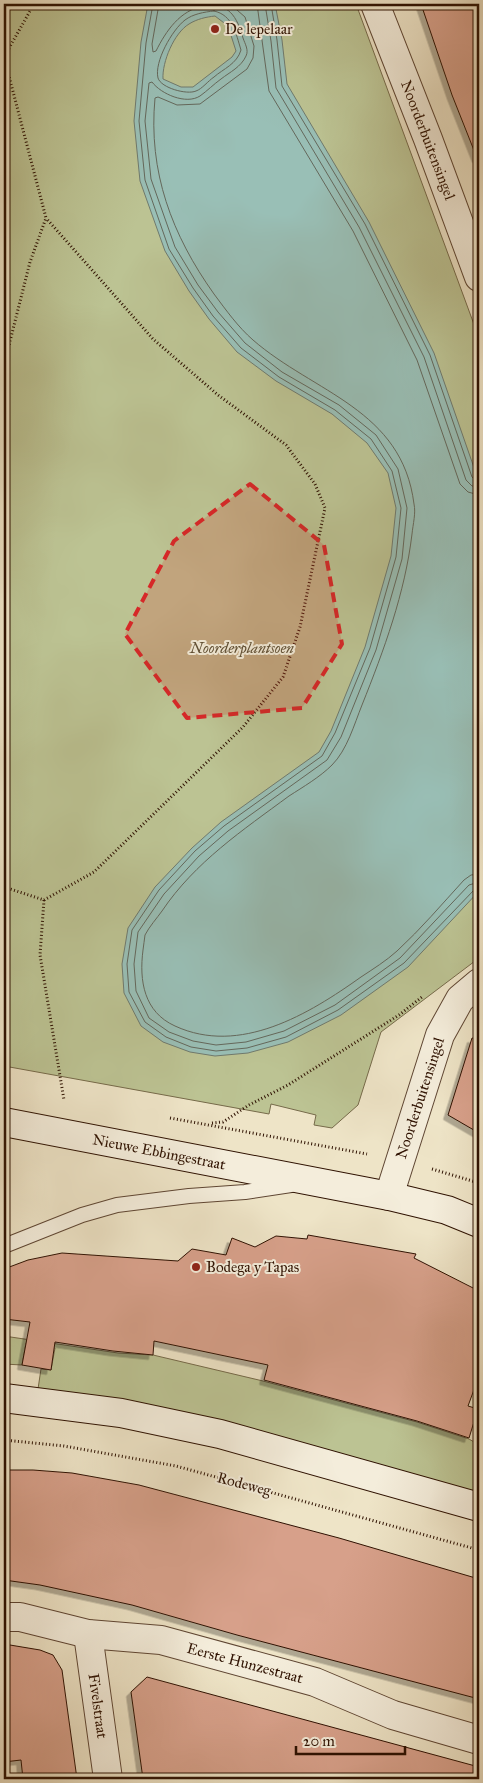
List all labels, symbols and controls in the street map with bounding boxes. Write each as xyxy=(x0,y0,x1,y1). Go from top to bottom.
place label: De lepelaar xyxy=(225,20,293,38)
marker: De lepelaar xyxy=(209,23,221,35)
street label: Noorderbuitensingel xyxy=(397,78,459,203)
park label: Noorderplantsoen xyxy=(189,639,294,658)
street label: Noorderbuitensingel xyxy=(392,1034,448,1161)
street label: Nieuwe Ebbingestraat xyxy=(91,1130,228,1174)
place label: Bodega y Tapas xyxy=(206,1258,299,1276)
marker: Bodega y Tapas xyxy=(190,1261,202,1273)
street label: Rodeweg xyxy=(215,1468,274,1500)
street label: Eerste Hunzestraat xyxy=(185,1639,306,1687)
street label: Fivelstraat xyxy=(85,1672,112,1740)
scale bar xyxy=(296,1723,404,1755)
text: 20 m xyxy=(303,1732,335,1750)

